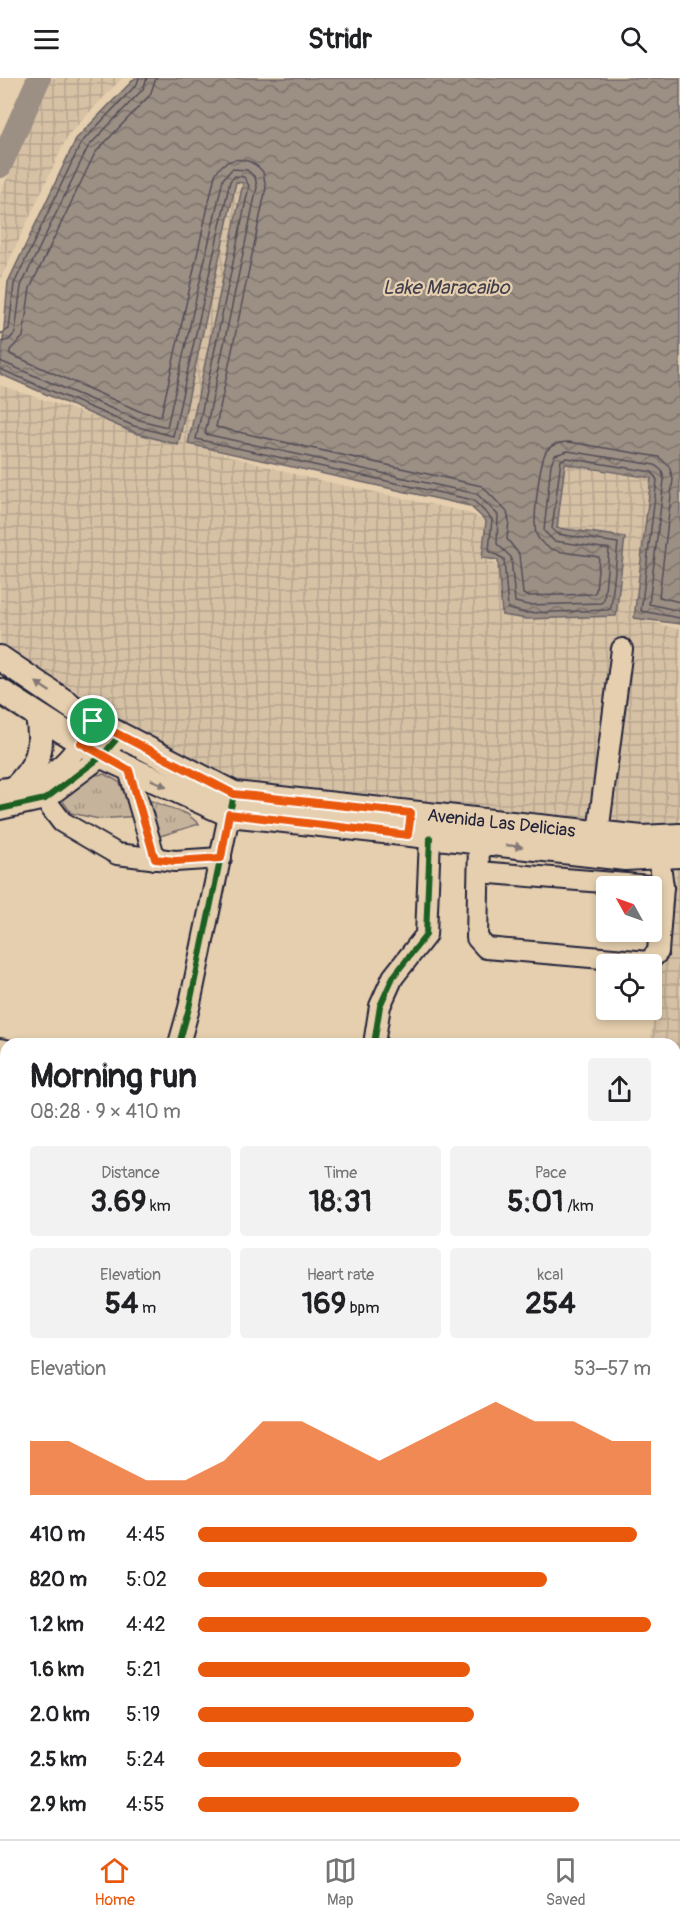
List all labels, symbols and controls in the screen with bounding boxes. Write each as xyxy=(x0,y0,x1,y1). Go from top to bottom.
icon: menu xyxy=(30,23,63,56)
text: Stridr xyxy=(308,23,372,56)
icon: search xyxy=(617,23,650,56)
water label: Lake Maracaibo xyxy=(383,275,511,300)
one-way arrow xyxy=(35,682,51,693)
pin xyxy=(67,695,118,746)
icon: arrive xyxy=(76,704,109,737)
one-way arrow xyxy=(151,778,169,788)
street label: Avenida Las Delicias xyxy=(426,804,576,843)
one-way arrow xyxy=(505,841,524,851)
north arrow xyxy=(596,876,662,942)
map controls xyxy=(596,876,662,1020)
button: locate xyxy=(596,954,662,1020)
text: Morning run xyxy=(30,1056,197,1097)
button: share xyxy=(588,1058,651,1121)
text: 08:28 · 9 × 410 m xyxy=(30,1099,181,1124)
text: Distance xyxy=(101,1163,160,1183)
text: Time xyxy=(324,1163,357,1183)
text: Pace xyxy=(535,1163,566,1183)
text: 3.69 xyxy=(90,1183,146,1220)
text: 18:31 xyxy=(309,1183,372,1220)
text: 5:01 xyxy=(507,1183,564,1220)
text: km xyxy=(146,1196,171,1216)
text: /km xyxy=(564,1196,594,1216)
text: Elevation xyxy=(100,1265,161,1285)
text: Heart rate xyxy=(307,1265,374,1285)
text: kcal xyxy=(537,1265,564,1285)
text: 54 xyxy=(105,1285,138,1322)
text: 169 xyxy=(302,1285,346,1322)
text: 254 xyxy=(525,1285,576,1322)
text: m xyxy=(138,1298,156,1318)
text: bpm xyxy=(346,1298,379,1318)
text: Elevation xyxy=(30,1356,106,1381)
text: 53–57 m xyxy=(574,1356,651,1381)
text: 410 m xyxy=(30,1522,85,1547)
text: 4:45 xyxy=(126,1522,165,1547)
text: 820 m xyxy=(30,1567,87,1592)
text: 5:02 xyxy=(126,1567,167,1592)
text: 1.2 km xyxy=(30,1612,84,1637)
text: 4:42 xyxy=(126,1612,166,1637)
text: 1.6 km xyxy=(30,1657,84,1682)
text: 5:21 xyxy=(126,1657,161,1682)
text: 2.0 km xyxy=(30,1702,90,1727)
text: 5:19 xyxy=(126,1702,160,1727)
text: 2.5 km xyxy=(30,1747,87,1772)
text: 5:24 xyxy=(126,1747,165,1772)
text: 2.9 km xyxy=(30,1792,86,1817)
text: 4:55 xyxy=(126,1792,165,1817)
tab: Home xyxy=(94,1854,135,1910)
tab: Map xyxy=(324,1854,357,1910)
tab: Saved xyxy=(546,1854,586,1910)

